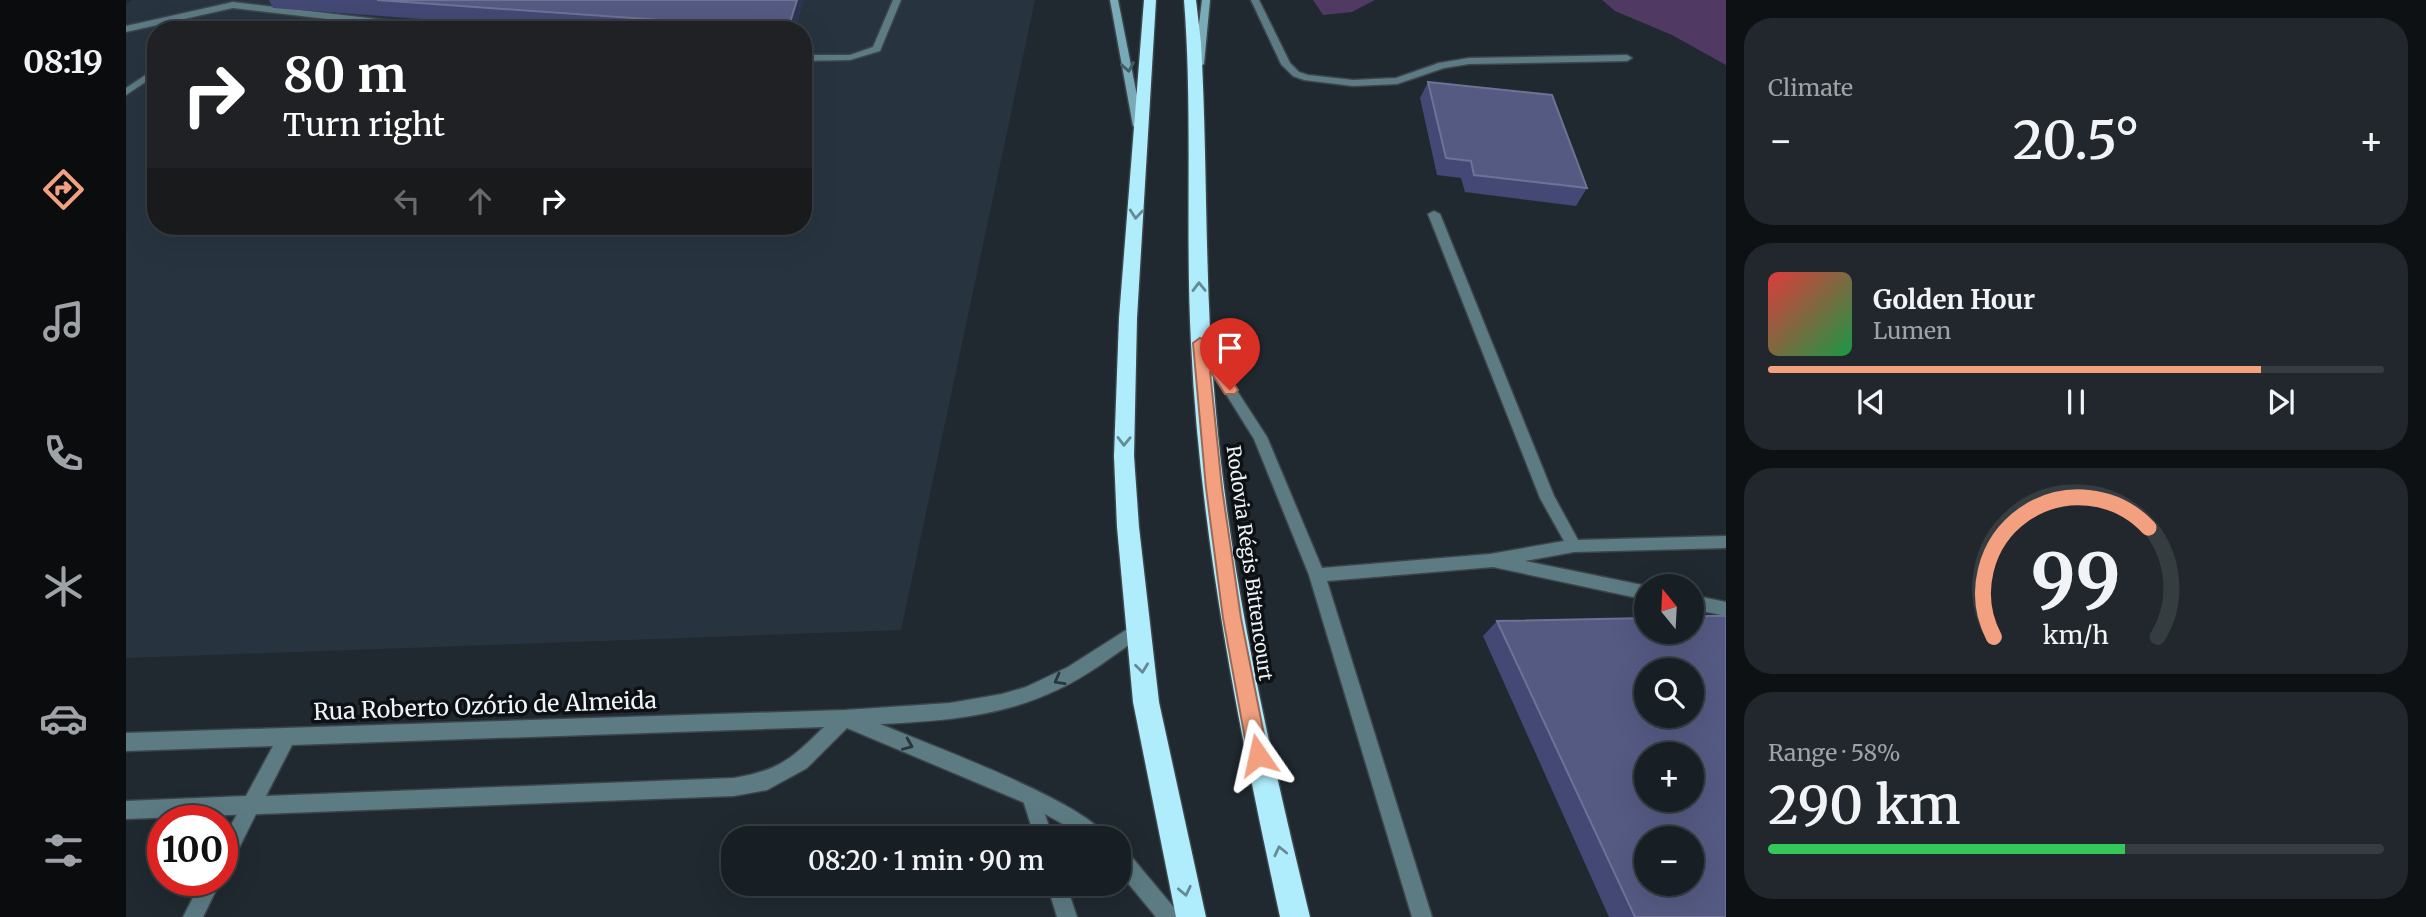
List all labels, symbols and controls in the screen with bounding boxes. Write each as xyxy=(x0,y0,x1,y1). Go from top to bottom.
text: 08:19 xyxy=(23,42,103,82)
text: 80 m xyxy=(283,44,406,105)
icon: right xyxy=(168,49,259,140)
one-way arrow xyxy=(1120,61,1135,73)
text: Climate xyxy=(1768,73,1853,102)
text: Turn right xyxy=(283,105,445,145)
text: 20.5° xyxy=(2013,108,2139,173)
text: − xyxy=(1768,117,1793,164)
text: + xyxy=(2359,117,2384,164)
icon: directions xyxy=(39,165,88,214)
icon: left xyxy=(388,182,426,220)
icon: ahead xyxy=(461,182,499,220)
icon: right xyxy=(534,182,572,220)
one-way arrow xyxy=(1129,209,1144,220)
one-way arrow xyxy=(1191,281,1207,292)
text: Golden Hour xyxy=(1873,283,2035,316)
icon: music xyxy=(39,297,88,346)
text: Lumen xyxy=(1873,316,1951,345)
pin xyxy=(1200,318,1260,390)
icon: arrive xyxy=(1211,329,1249,367)
icon: previous xyxy=(1852,383,1890,421)
icon: pause xyxy=(2057,383,2095,421)
icon: next xyxy=(2262,383,2300,421)
icon: phone xyxy=(39,429,88,478)
one-way arrow xyxy=(1116,436,1132,447)
street label: Rodovia Régis Bittencourt xyxy=(1222,444,1278,683)
text: 99 xyxy=(2031,535,2121,627)
icon: climate xyxy=(39,562,88,611)
north arrow xyxy=(1634,574,1704,644)
map controls xyxy=(1634,574,1704,896)
text: km/h xyxy=(2043,619,2109,651)
button: search xyxy=(1634,658,1704,728)
one-way arrow xyxy=(1134,662,1149,674)
one-way arrow xyxy=(1054,672,1067,685)
street label: Rua Roberto Ozório de Almeida xyxy=(313,685,657,726)
icon: car xyxy=(39,694,88,743)
position arrow xyxy=(1221,718,1295,792)
one-way arrow xyxy=(900,737,913,751)
text: Range · 58% xyxy=(1768,738,1901,767)
button: + xyxy=(1634,742,1704,812)
text: 290 km xyxy=(1768,773,1961,838)
speed limit sign: 100 xyxy=(147,805,238,896)
icon: filters xyxy=(39,826,88,875)
button: − xyxy=(1634,826,1704,896)
text: 08:20 · 1 min · 90 m xyxy=(808,844,1044,877)
one-way arrow xyxy=(1273,845,1288,857)
one-way arrow xyxy=(1177,885,1191,897)

